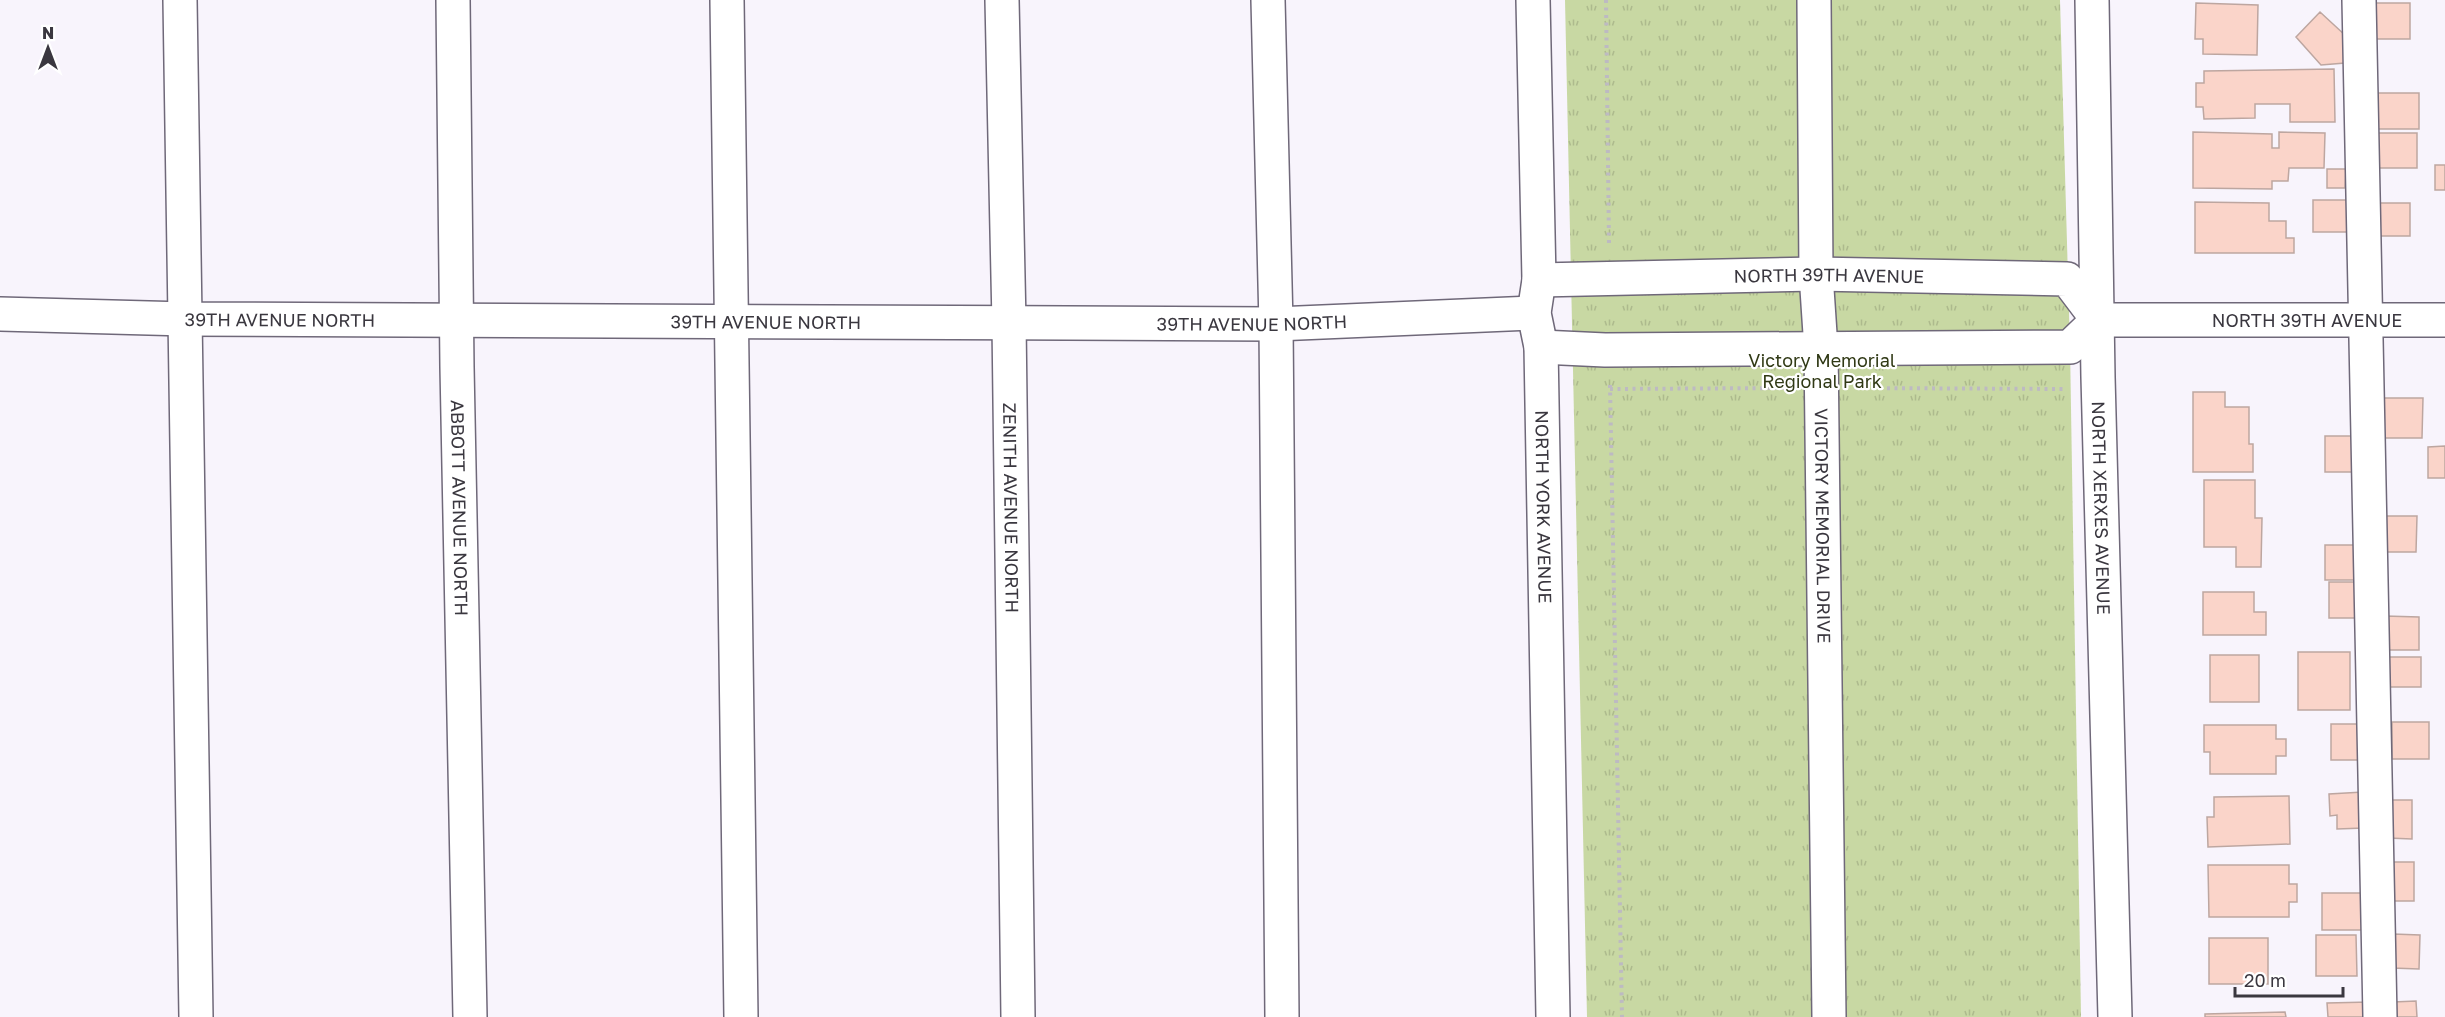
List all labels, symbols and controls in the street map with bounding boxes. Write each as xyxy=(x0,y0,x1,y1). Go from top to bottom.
north arrow xyxy=(18,18,78,78)
text: N xyxy=(42,23,54,43)
street label: NORTH 39TH AVENUE xyxy=(1733,263,1924,287)
street label: 39TH AVENUE NORTH xyxy=(185,308,375,331)
street label: NORTH 39TH AVENUE xyxy=(2212,309,2402,331)
street label: 39TH AVENUE NORTH xyxy=(671,310,861,333)
street label: 39TH AVENUE NORTH xyxy=(1157,310,1348,335)
park label: Victory Memorial Regional Park xyxy=(1748,349,1896,392)
street label: ABBOTT AVENUE NORTH xyxy=(447,400,473,616)
street label: NORTH XERXES AVENUE xyxy=(2088,401,2115,615)
street label: ZENITH AVENUE NORTH xyxy=(999,403,1024,613)
street label: VICTORY MEMORIAL DRIVE xyxy=(1811,408,1836,643)
street label: NORTH YORK AVENUE xyxy=(1531,410,1557,604)
scale bar xyxy=(2235,960,2343,998)
text: 20 m xyxy=(2244,969,2286,991)

